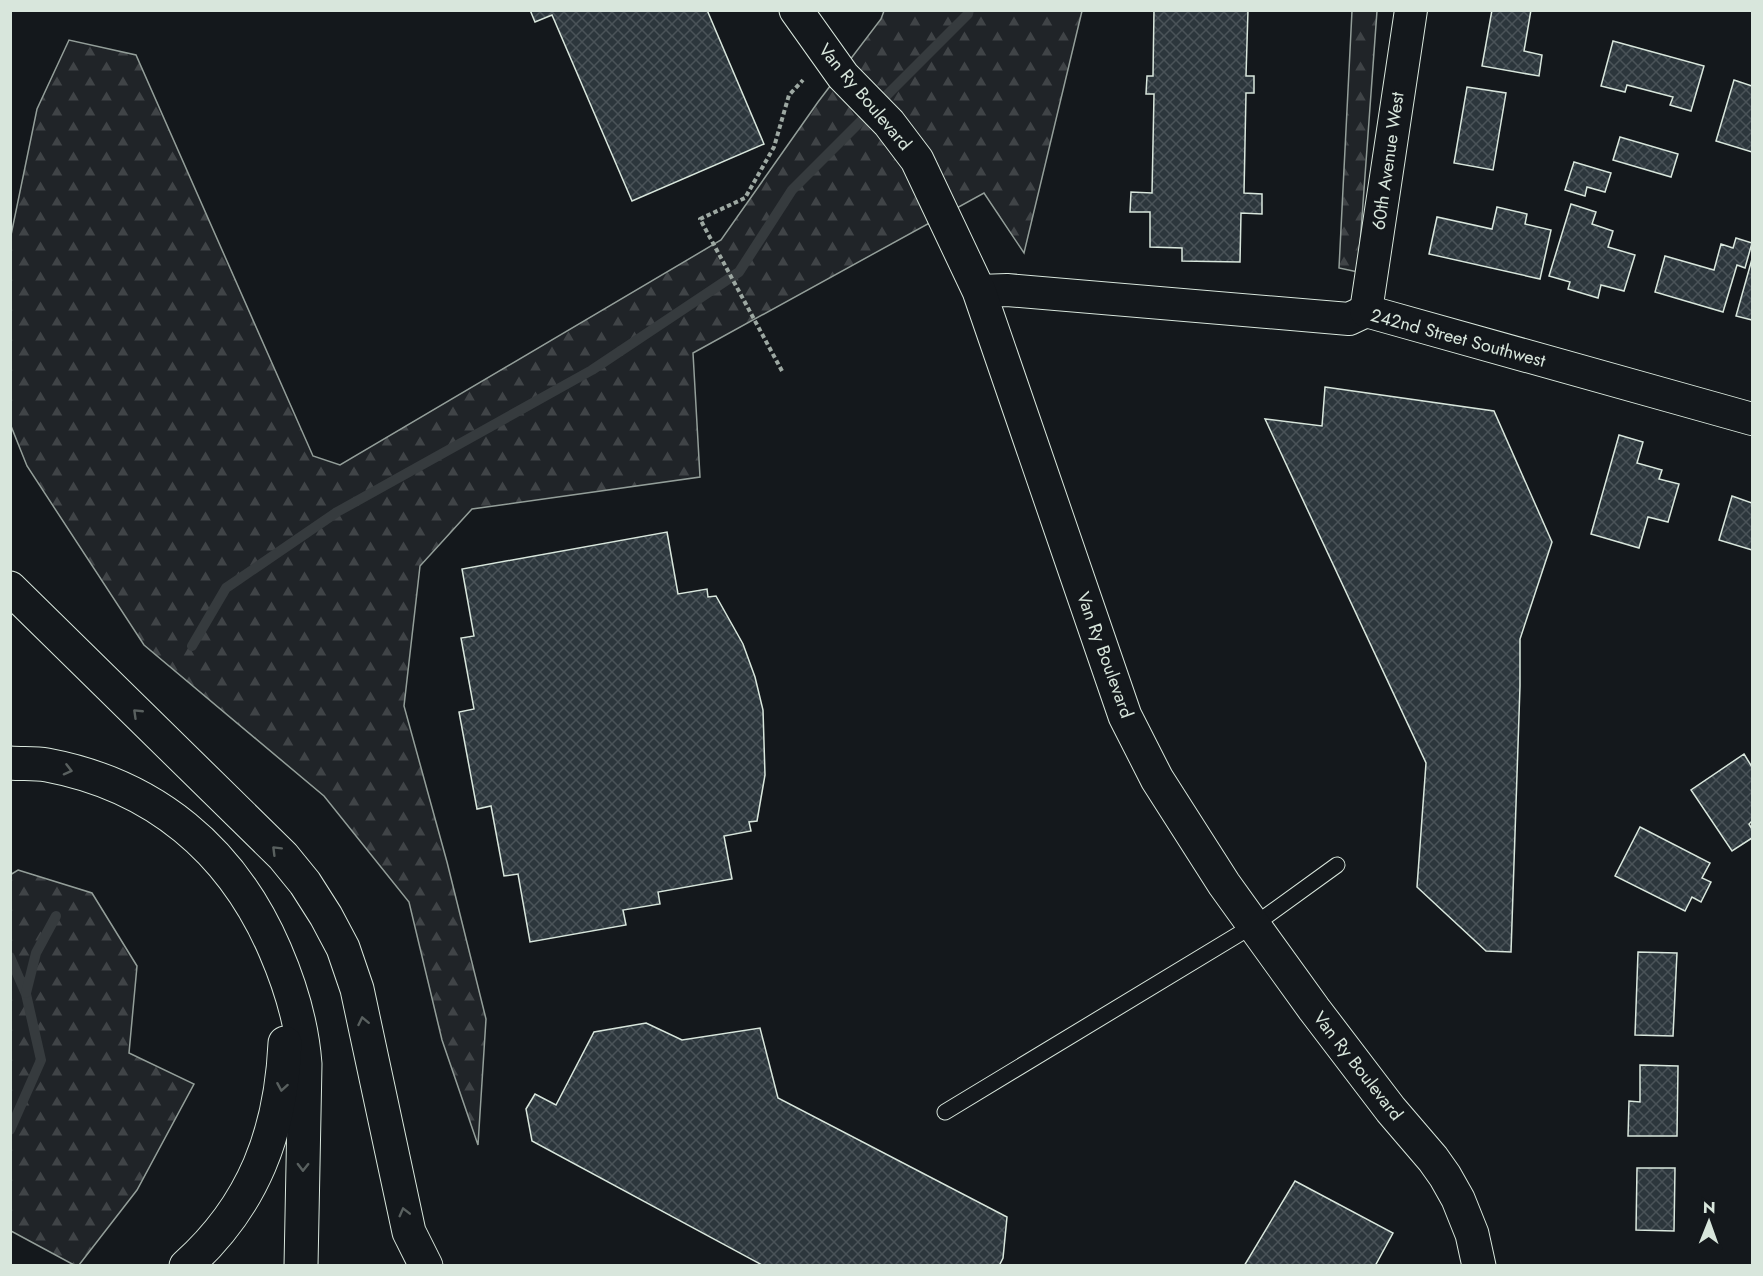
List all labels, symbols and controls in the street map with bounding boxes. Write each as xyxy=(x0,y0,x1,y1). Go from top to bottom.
street label: Van Ry Boulevard xyxy=(812,38,918,156)
street label: 60th Avenue West xyxy=(1365,90,1411,232)
street label: 242nd Street Southwest xyxy=(1368,302,1549,374)
street label: Van Ry Boulevard xyxy=(1070,588,1140,722)
one-way arrow xyxy=(134,710,145,721)
one-way arrow xyxy=(63,763,73,776)
one-way arrow xyxy=(273,846,284,857)
street label: Van Ry Boulevard xyxy=(1307,1006,1409,1126)
one-way arrow xyxy=(358,1016,371,1026)
one-way arrow xyxy=(276,1082,289,1092)
one-way arrow xyxy=(297,1162,309,1171)
north arrow xyxy=(1679,1192,1739,1252)
text: N xyxy=(1703,1196,1716,1219)
one-way arrow xyxy=(399,1207,412,1217)

